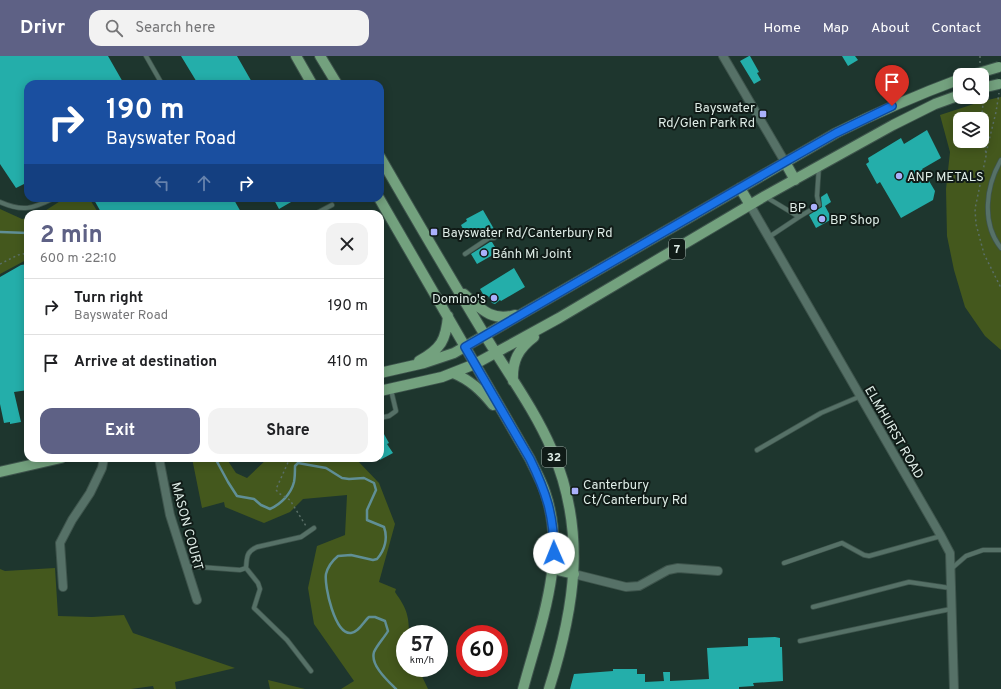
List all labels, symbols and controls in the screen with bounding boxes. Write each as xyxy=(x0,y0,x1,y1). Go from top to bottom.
search box xyxy=(89,10,369,46)
text: Drivr xyxy=(20,16,65,40)
icon: search xyxy=(103,17,125,39)
text: Search here xyxy=(135,19,215,38)
text: Home xyxy=(764,20,801,37)
text: Map xyxy=(823,20,849,37)
text: About xyxy=(871,20,910,37)
text: Contact xyxy=(932,20,981,37)
pin xyxy=(875,65,909,106)
map controls xyxy=(953,68,989,148)
button: search xyxy=(953,68,989,104)
icon: arrive xyxy=(881,71,903,93)
text: 190 m xyxy=(106,93,184,129)
icon: right xyxy=(40,96,92,148)
place label: Bayswater Rd/Glen Park Rd xyxy=(658,101,755,132)
marker: Bayswater Rd/Glen Park Rd xyxy=(758,109,768,119)
button: layers xyxy=(953,112,989,148)
text: Bayswater Road xyxy=(106,128,236,151)
place label: ANP METALS xyxy=(907,170,984,186)
marker: ANP METALS xyxy=(894,171,904,181)
icon: left xyxy=(151,172,173,194)
icon: ahead xyxy=(193,172,215,194)
icon: right xyxy=(235,172,257,194)
place label: BP xyxy=(789,201,806,217)
marker: BP xyxy=(809,202,819,212)
place label: BP Shop xyxy=(830,213,880,229)
marker: BP Shop xyxy=(817,214,827,224)
text: 2 min xyxy=(40,221,103,251)
button: close xyxy=(326,223,368,265)
place label: Bayswater Rd/Canterbury Rd xyxy=(442,226,613,242)
marker: Bayswater Rd/Canterbury Rd xyxy=(429,227,439,237)
road number: 7 xyxy=(669,239,685,259)
place label: Bánh Mì Joint xyxy=(492,247,572,263)
marker: Bánh Mì Joint xyxy=(479,248,489,258)
text: 600 m · 22:10 xyxy=(40,251,117,267)
text: Turn right xyxy=(74,289,143,308)
place label: Domino's xyxy=(432,292,486,308)
marker: Domino's xyxy=(489,293,499,303)
icon: right xyxy=(40,296,62,318)
text: 190 m xyxy=(328,297,368,316)
text: Bayswater Road xyxy=(74,308,168,324)
icon: arrive xyxy=(40,352,62,374)
text: Arrive at destination xyxy=(74,353,217,372)
text: 410 m xyxy=(327,353,368,372)
street label: ELMHURST ROAD xyxy=(860,384,926,482)
button: Exit xyxy=(40,408,200,454)
button: Share xyxy=(208,408,368,454)
road number: 32 xyxy=(542,447,566,467)
place label: Canterbury Ct/Canterbury Rd xyxy=(583,478,687,509)
street label: MASON COURT xyxy=(167,481,206,572)
marker: Canterbury Ct/Canterbury Rd xyxy=(570,486,580,496)
position arrow xyxy=(533,532,575,574)
speed limit sign: 60 xyxy=(456,625,508,677)
text: 57 xyxy=(411,633,433,659)
text: km/h xyxy=(410,654,434,667)

